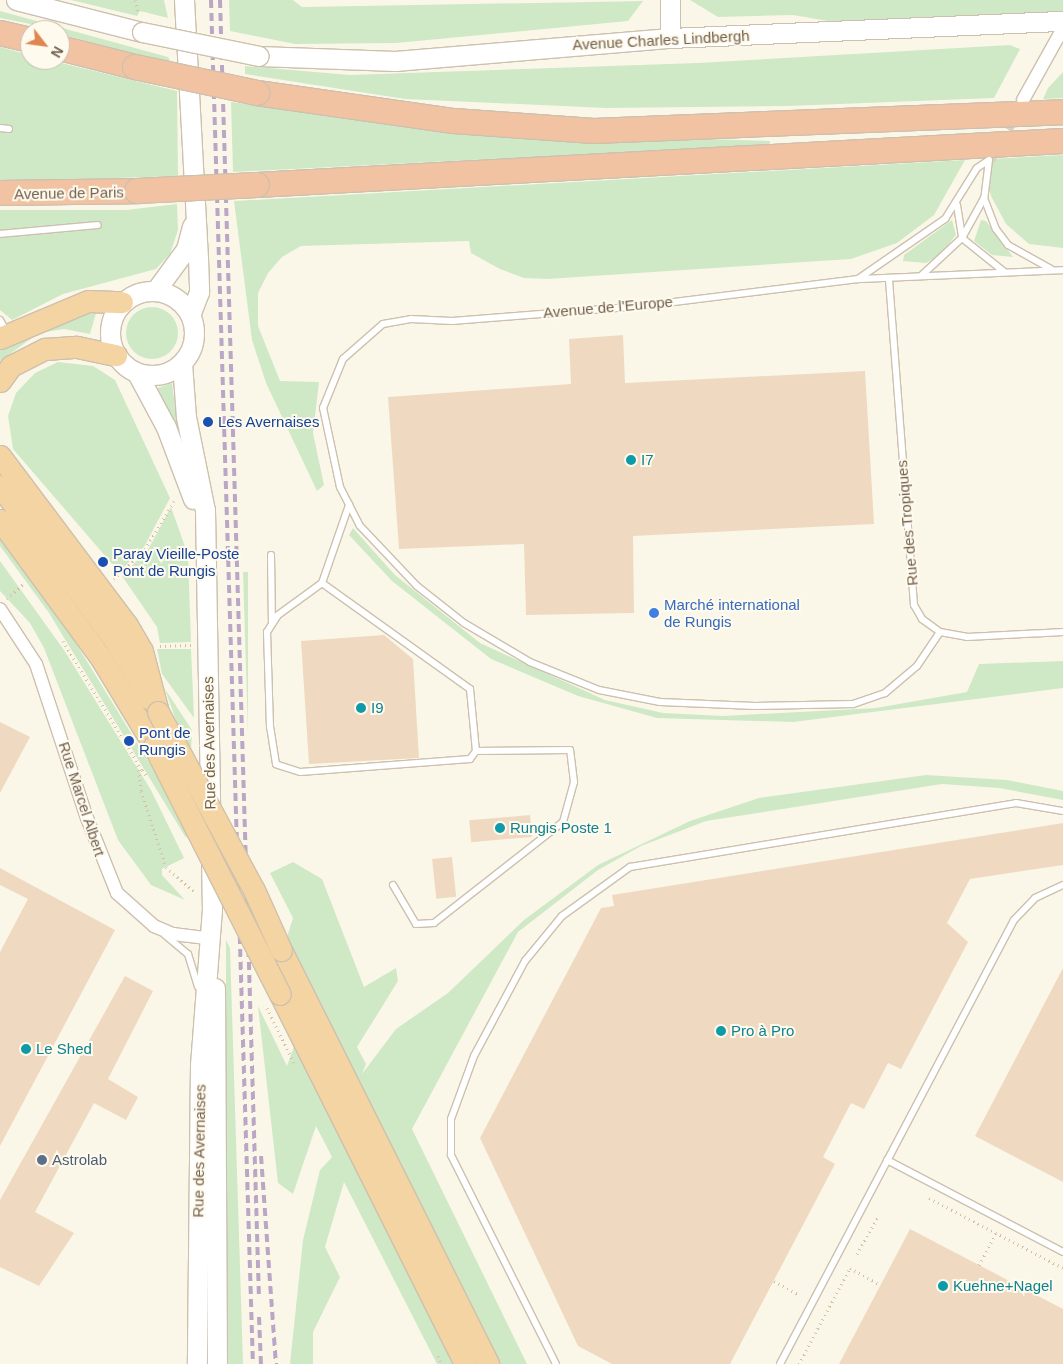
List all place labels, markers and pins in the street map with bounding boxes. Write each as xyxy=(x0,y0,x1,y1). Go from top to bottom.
place label: Les Avernaises xyxy=(218,413,320,431)
marker: Les Avernaises xyxy=(202,416,214,428)
place label: I7 xyxy=(641,451,654,469)
marker: I7 xyxy=(625,454,637,466)
place label: Paray Vieille-Poste Pont de Rungis xyxy=(113,544,239,579)
marker: Paray Vieille-Poste Pont de Rungis xyxy=(97,556,109,568)
place label: Marché international de Rungis xyxy=(664,595,800,630)
marker: Marché international de Rungis xyxy=(648,607,660,619)
place label: I9 xyxy=(371,699,384,717)
marker: I9 xyxy=(355,702,367,714)
place label: Pont de Rungis xyxy=(139,723,191,758)
marker: Pont de Rungis xyxy=(123,735,135,747)
place label: Rungis Poste 1 xyxy=(510,819,612,837)
marker: Rungis Poste 1 xyxy=(494,822,506,834)
place label: Pro à Pro xyxy=(731,1022,794,1040)
marker: Pro à Pro xyxy=(715,1025,727,1037)
place label: Le Shed xyxy=(36,1040,92,1058)
marker: Le Shed xyxy=(20,1043,32,1055)
place label: Astrolab xyxy=(52,1151,107,1169)
marker: Astrolab xyxy=(36,1154,48,1166)
place label: Kuehne+Nagel xyxy=(953,1277,1053,1295)
marker: Kuehne+Nagel xyxy=(937,1280,949,1292)

